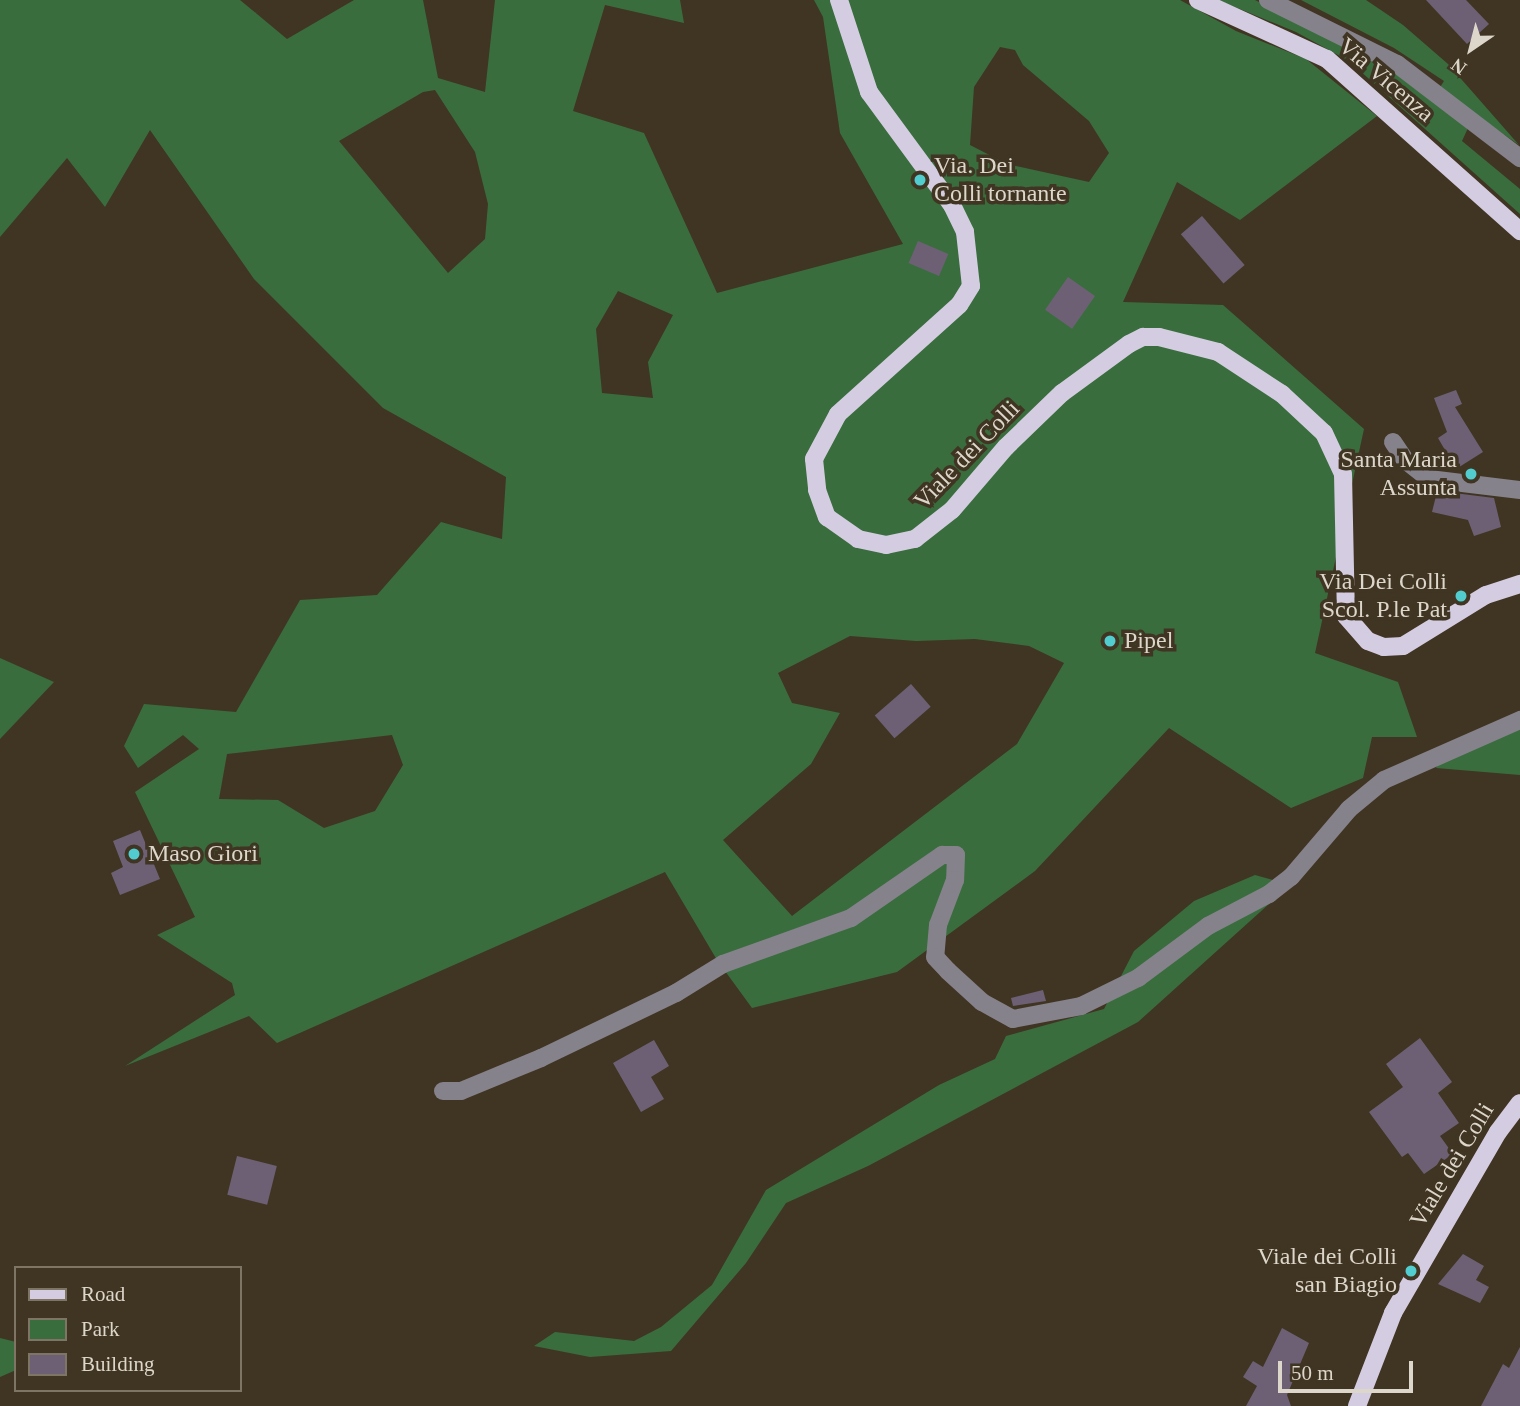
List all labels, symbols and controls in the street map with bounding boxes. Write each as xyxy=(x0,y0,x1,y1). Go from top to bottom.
north arrow xyxy=(1436,14,1506,84)
street label: Via Vicenza xyxy=(1332,32,1440,128)
text: N xyxy=(1447,54,1470,79)
place label: Via. Dei Colli tornante xyxy=(934,152,1067,208)
marker: Via. Dei Colli tornante xyxy=(912,172,928,188)
street label: Viale dei Colli xyxy=(908,395,1026,515)
place label: Santa Maria Assunta xyxy=(1340,446,1457,502)
marker: Santa Maria Assunta xyxy=(1463,466,1479,482)
place label: Via Dei Colli Scol. P.le Pat xyxy=(1319,568,1447,624)
marker: Via Dei Colli Scol. P.le Pat xyxy=(1453,588,1469,604)
place label: Pipel xyxy=(1124,627,1173,655)
marker: Pipel xyxy=(1102,633,1118,649)
place label: Maso Giori xyxy=(148,840,258,868)
marker: Maso Giori xyxy=(126,846,142,862)
street label: Viale dei Colli xyxy=(1404,1098,1500,1232)
place label: Viale dei Colli san Biagio xyxy=(1257,1243,1397,1299)
marker: Viale dei Colli san Biagio xyxy=(1403,1263,1419,1279)
legend xyxy=(14,1266,242,1392)
text: Road xyxy=(81,1282,125,1306)
text: Park xyxy=(81,1317,120,1341)
scale bar xyxy=(1282,1346,1417,1390)
text: Building xyxy=(81,1352,155,1376)
text: 50 m xyxy=(1291,1361,1334,1385)

